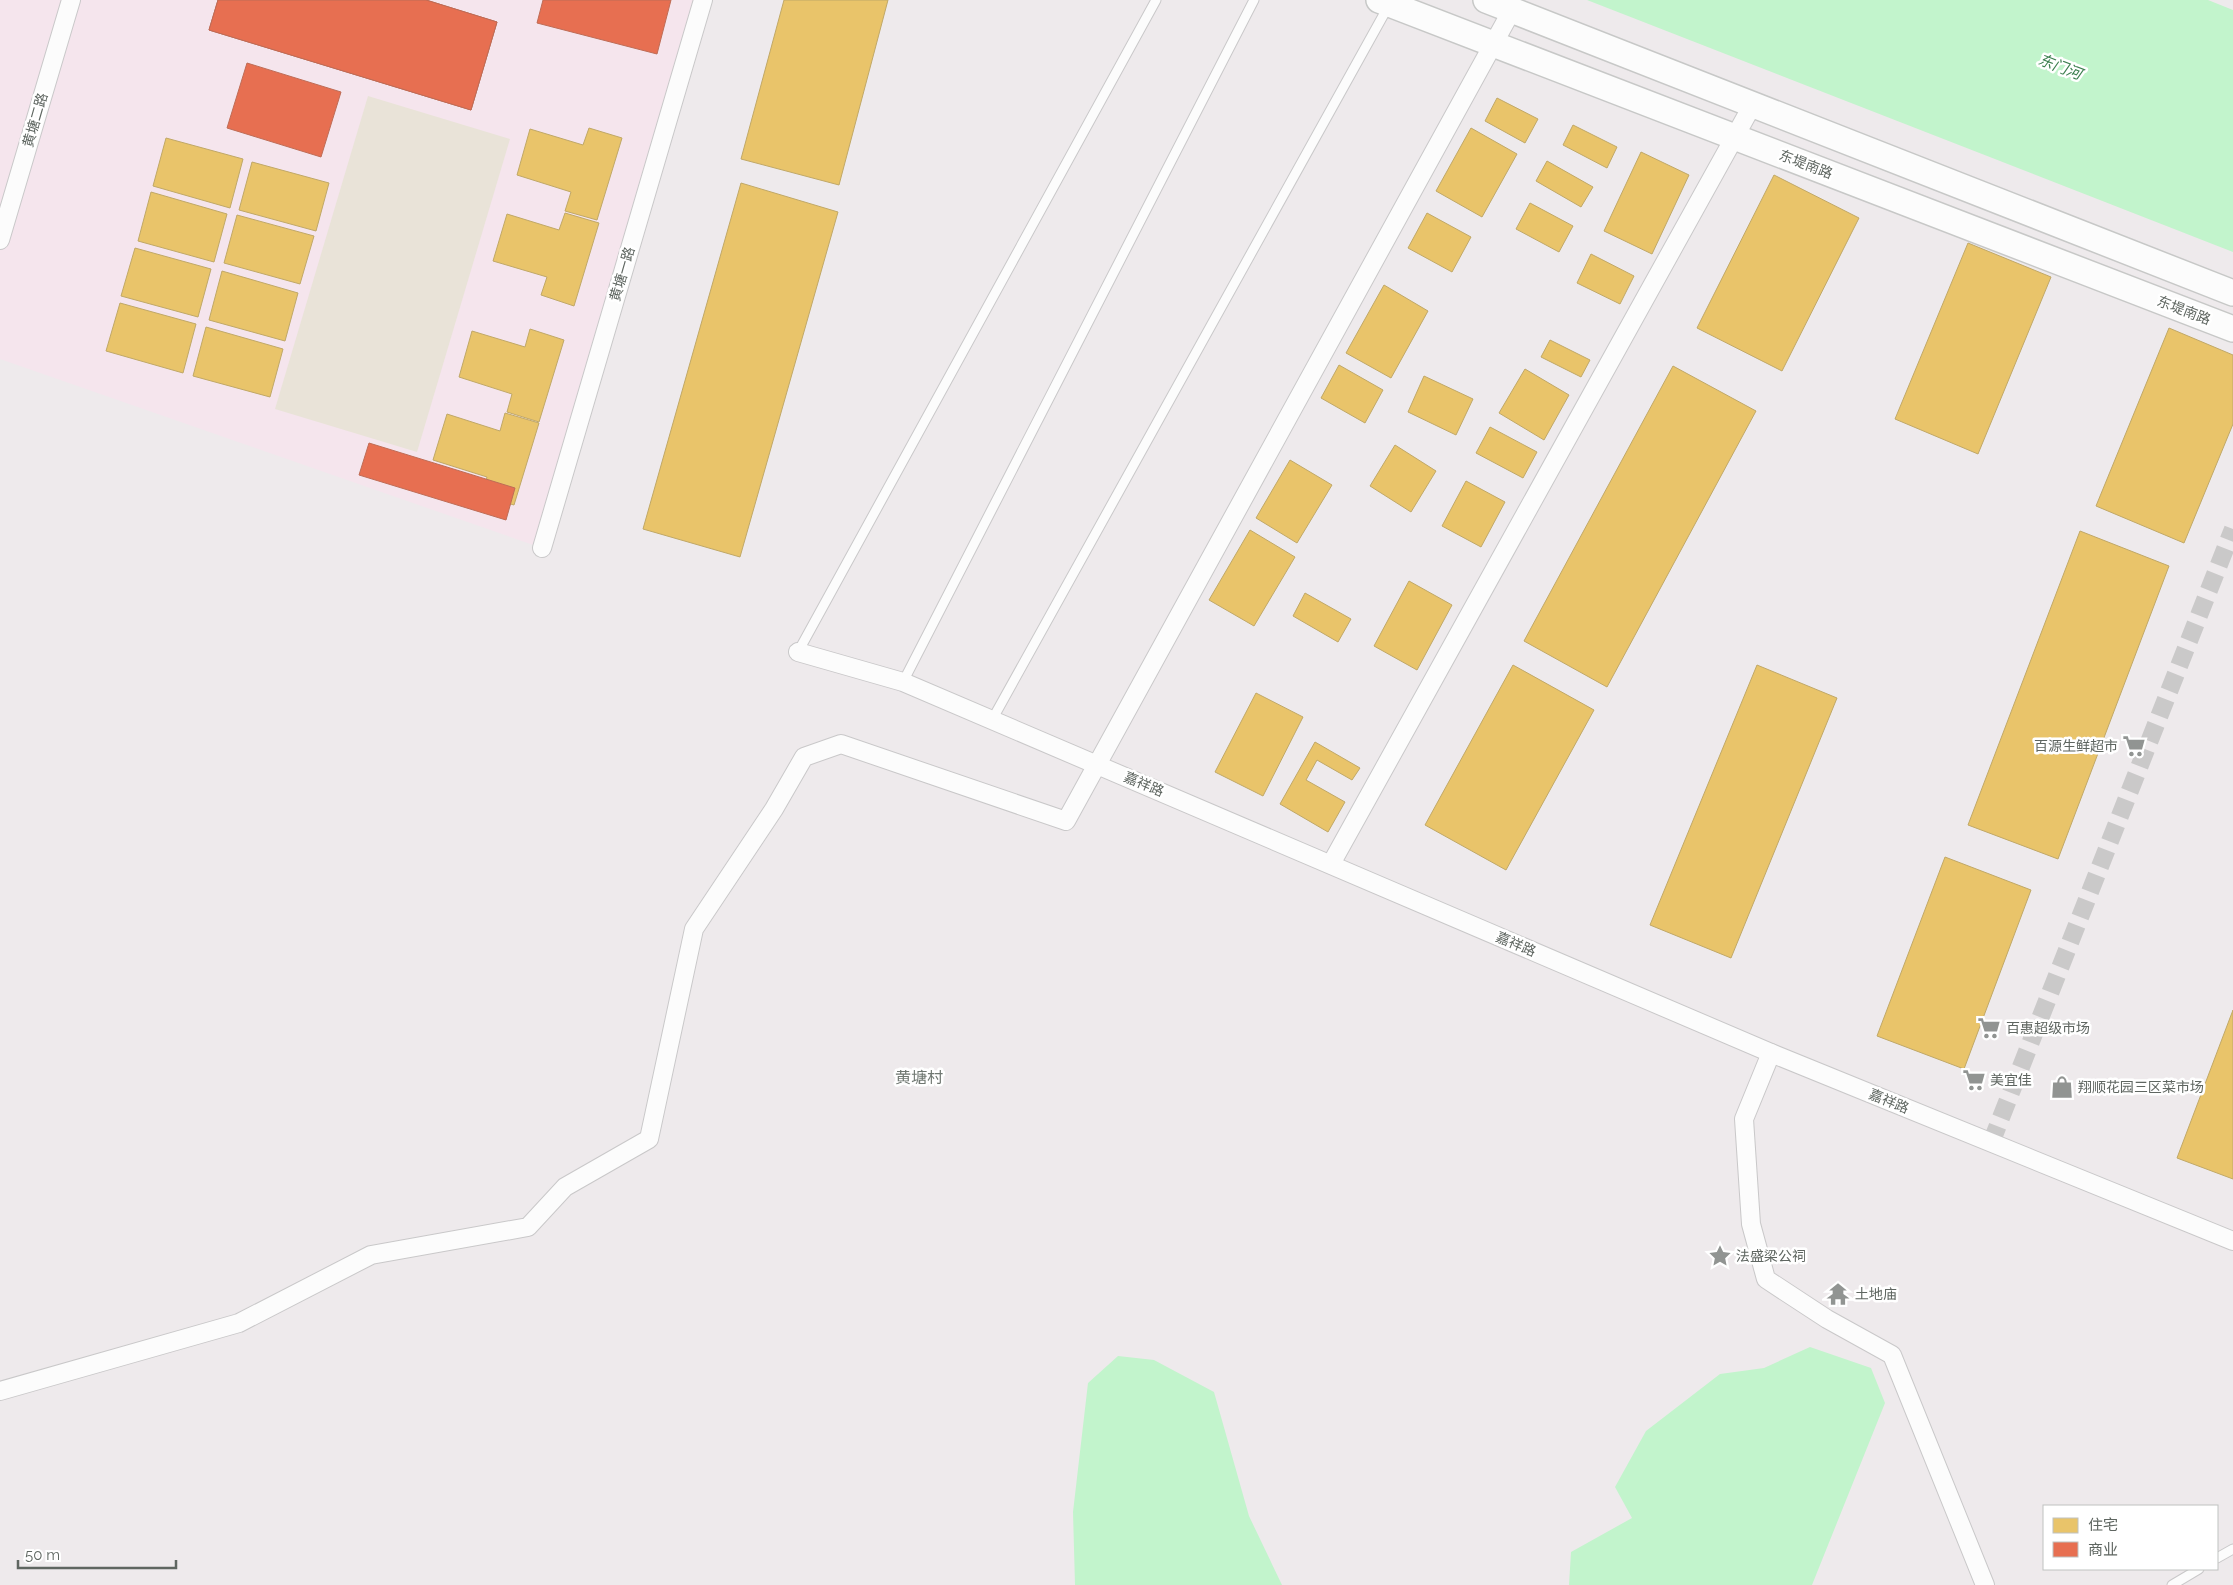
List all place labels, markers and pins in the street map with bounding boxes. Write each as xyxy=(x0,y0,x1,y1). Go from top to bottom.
supermarket icon: 百源生鲜超市 xyxy=(2121,733,2147,759)
place label: 百源生鲜超市 xyxy=(2034,738,2118,754)
supermarket icon: 百惠超级市场 xyxy=(1976,1015,2002,1041)
place label: 百惠超级市场 xyxy=(2006,1020,2090,1036)
supermarket icon: 美宜佳 xyxy=(1961,1067,1987,1093)
place label: 美宜佳 xyxy=(1990,1072,2032,1088)
shop icon: 翔顺花园三区菜市场 xyxy=(2049,1074,2075,1100)
place label: 翔顺花园三区菜市场 xyxy=(2078,1079,2204,1095)
place icon: 法盛梁公祠 xyxy=(1707,1243,1733,1269)
place label: 法盛梁公祠 xyxy=(1736,1248,1806,1264)
temple icon: 土地庙 xyxy=(1825,1281,1851,1307)
place label: 土地庙 xyxy=(1855,1286,1897,1302)

